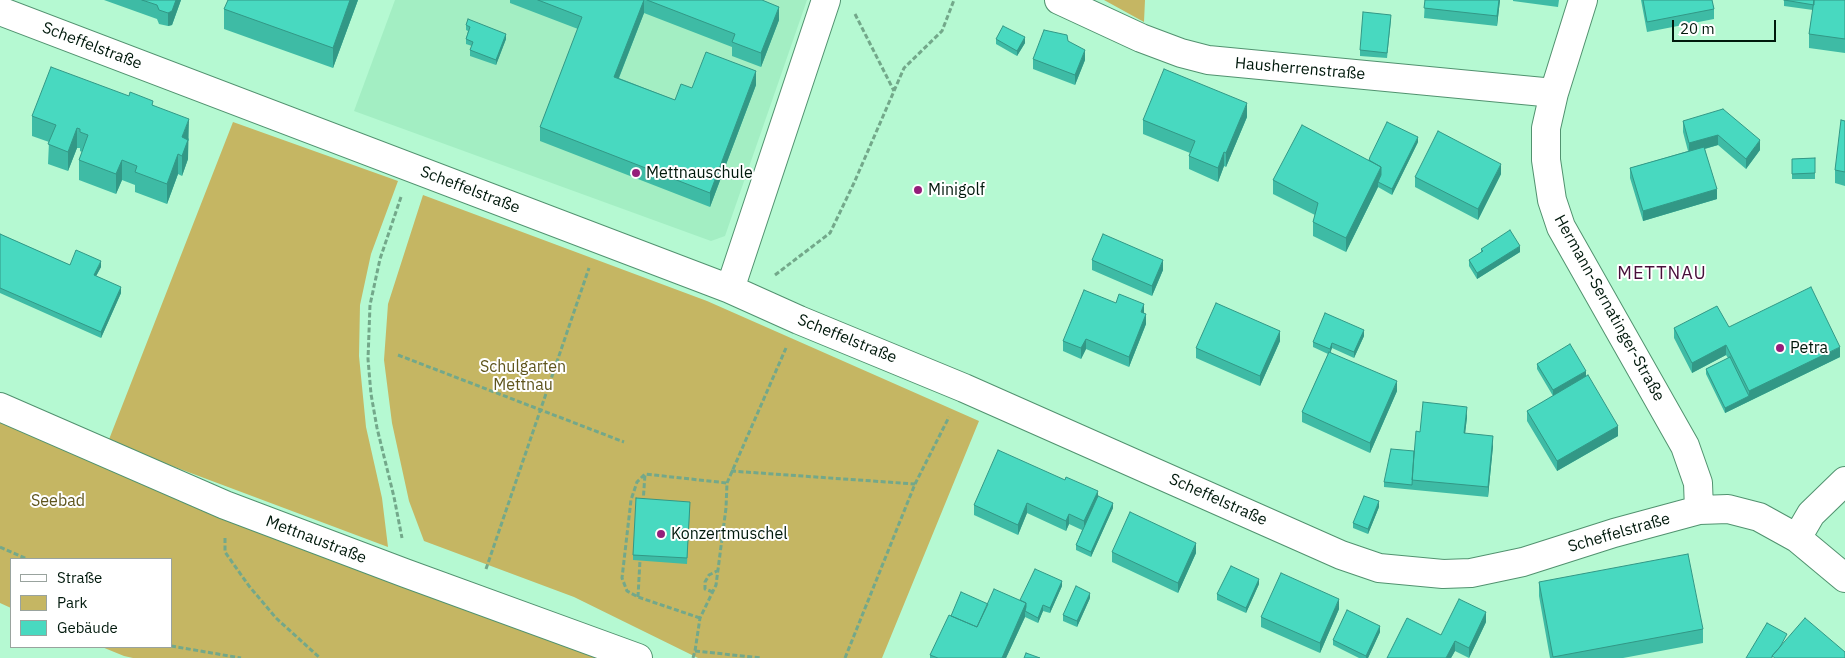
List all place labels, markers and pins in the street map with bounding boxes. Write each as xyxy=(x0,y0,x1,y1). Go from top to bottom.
place label: Mettnauschule xyxy=(646,163,753,183)
marker: Mettnauschule xyxy=(630,167,642,179)
place label: Minigolf xyxy=(928,180,985,200)
marker: Minigolf xyxy=(912,184,924,196)
place label: Petra xyxy=(1790,338,1828,358)
marker: Petra xyxy=(1774,342,1786,354)
place label: Konzertmuschel xyxy=(671,524,788,544)
marker: Konzertmuschel xyxy=(655,528,667,540)

